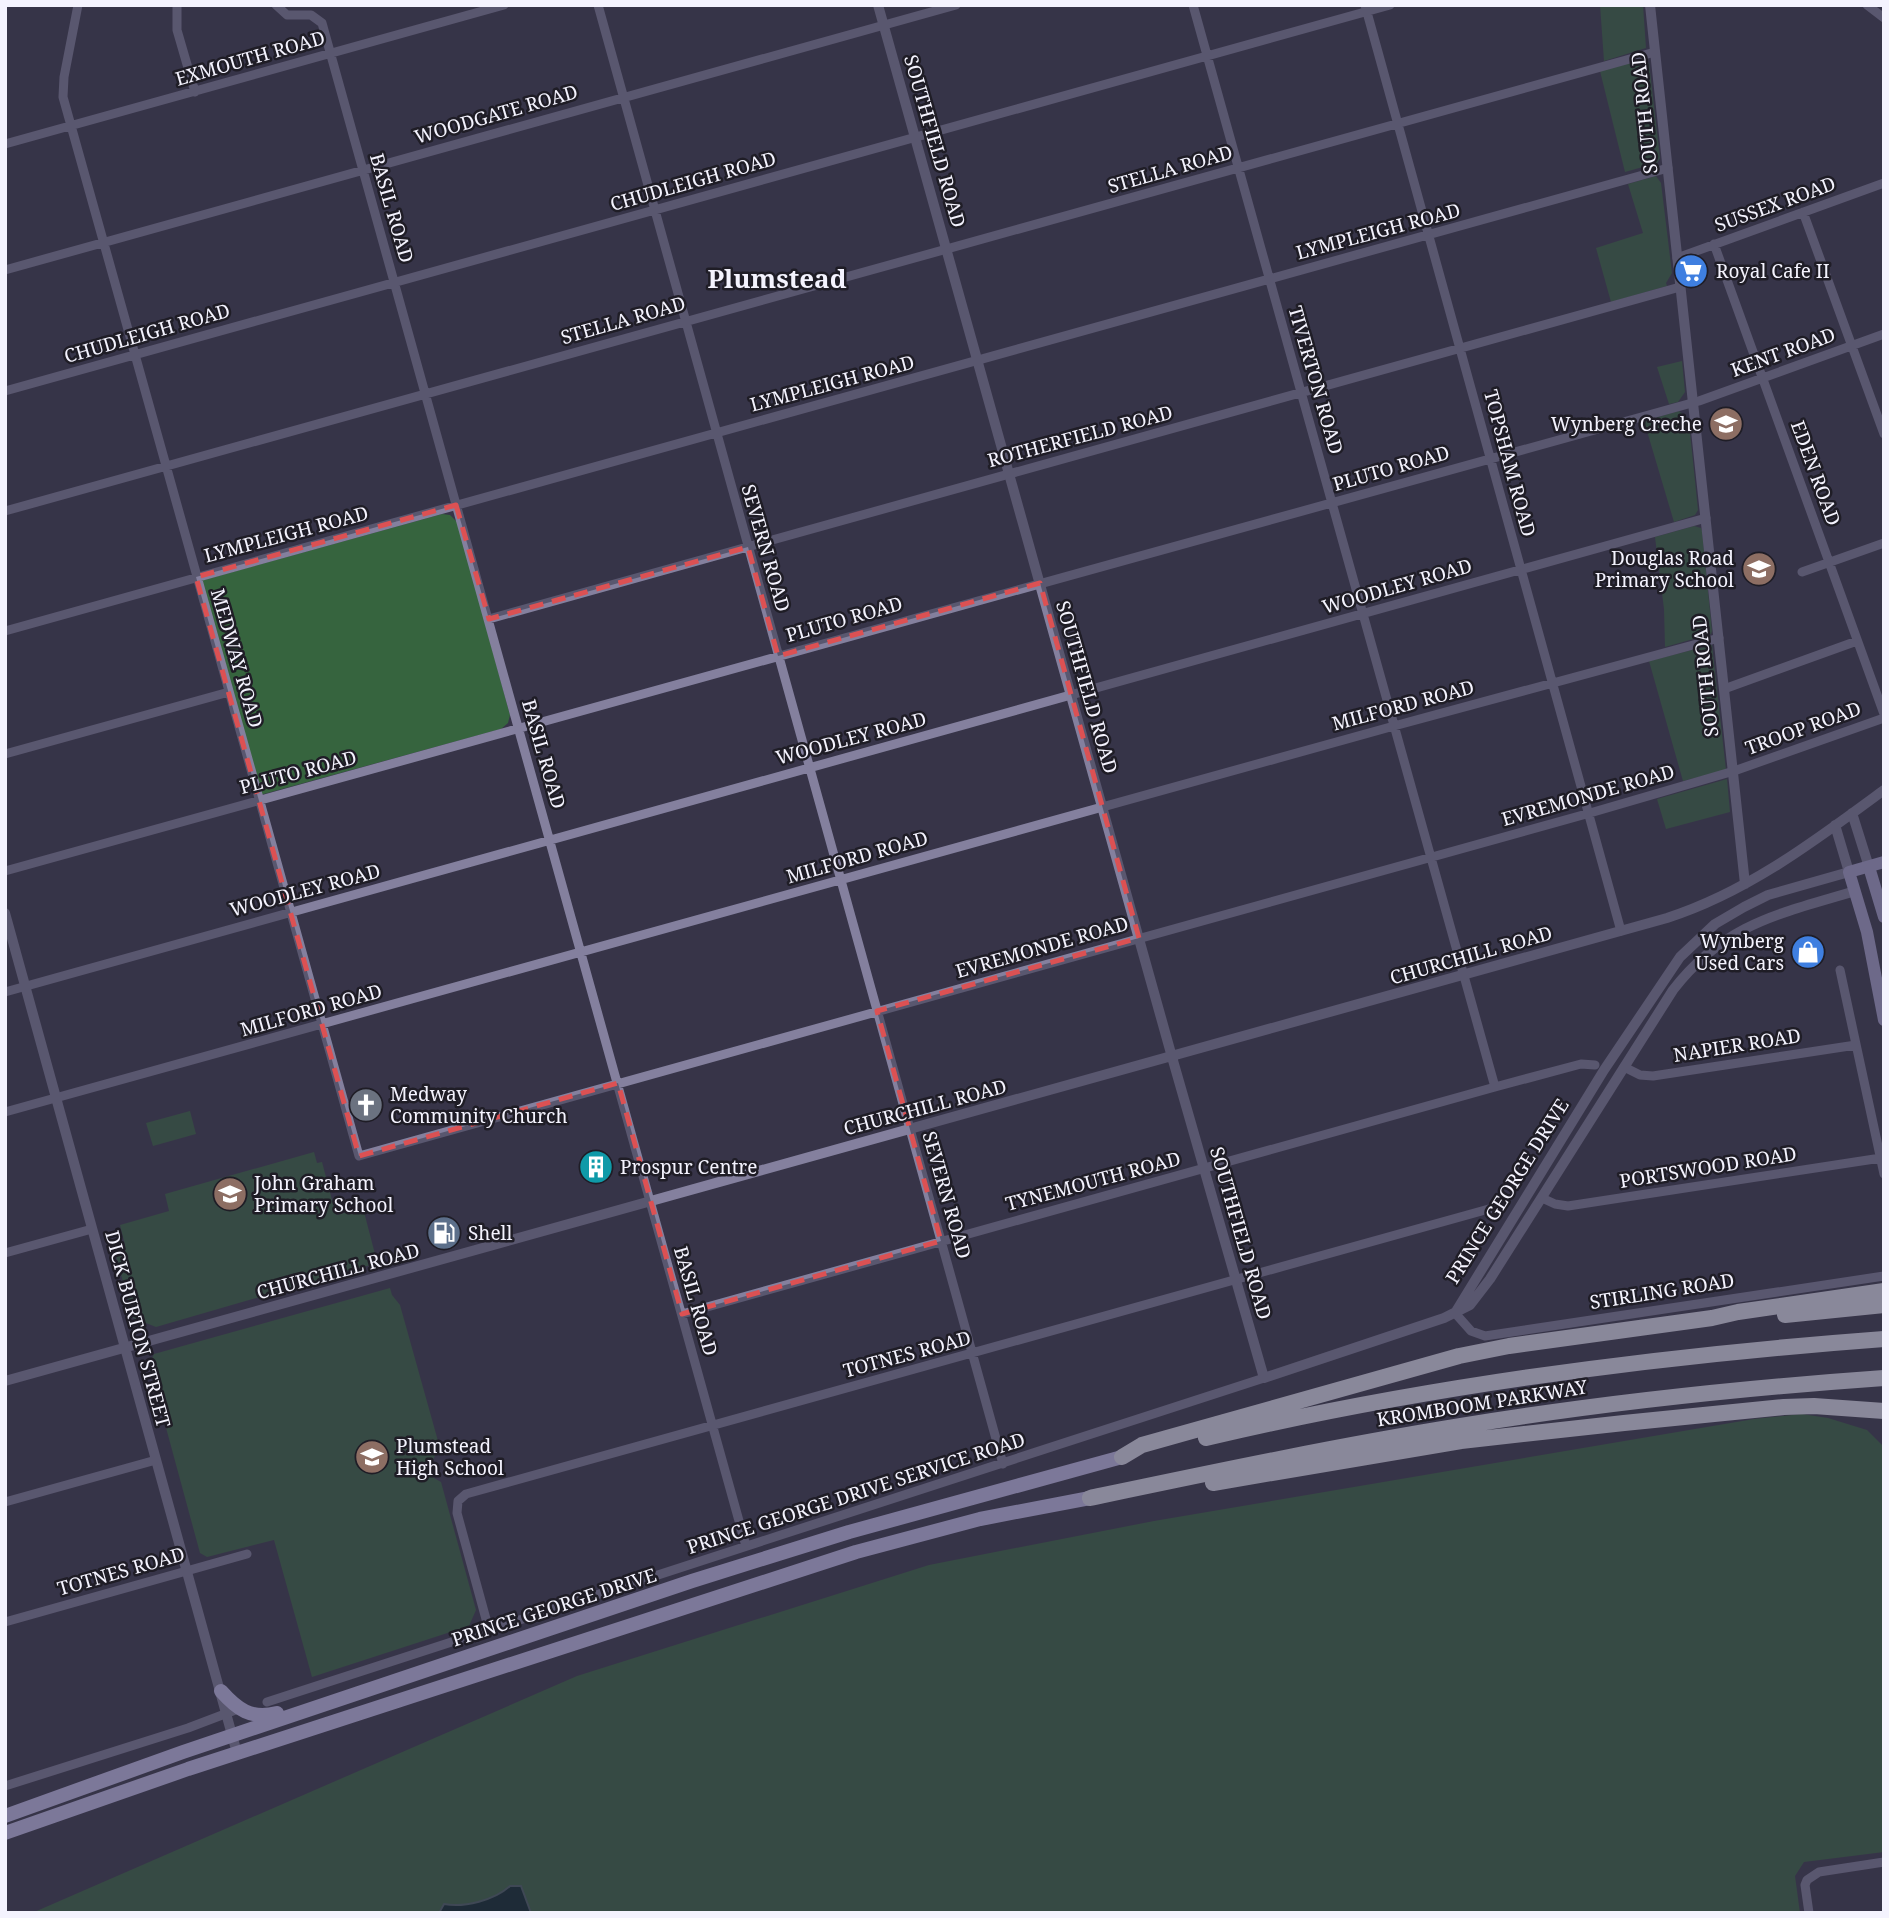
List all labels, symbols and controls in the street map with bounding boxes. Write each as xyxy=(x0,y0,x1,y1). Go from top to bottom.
street label: EXMOUTH ROAD xyxy=(172,24,328,92)
street label: SOUTH ROAD xyxy=(1625,51,1663,175)
street label: SOUTHFIELD ROAD xyxy=(898,52,972,230)
street label: WOODGATE ROAD xyxy=(411,78,581,150)
street label: STELLA ROAD xyxy=(1105,139,1235,199)
street label: CHUDLEIGH ROAD xyxy=(607,145,779,217)
street label: BASIL ROAD xyxy=(364,150,420,266)
street label: SUSSEX ROAD xyxy=(1711,170,1839,238)
street label: LYMPLEIGH ROAD xyxy=(1293,197,1463,265)
supermarket icon: Royal Cafe II xyxy=(1672,252,1710,290)
place label: Royal Cafe II xyxy=(1716,258,1830,284)
district label: Plumstead xyxy=(707,260,847,296)
street label: STELLA ROAD xyxy=(558,290,688,350)
street label: CHUDLEIGH ROAD xyxy=(61,297,233,369)
street label: TIVERTON ROAD xyxy=(1282,303,1350,457)
street label: KENT ROAD xyxy=(1727,321,1839,383)
street label: LYMPLEIGH ROAD xyxy=(747,349,917,417)
street label: TOPSHAM ROAD xyxy=(1478,387,1542,539)
street label: ROTHERFIELD ROAD xyxy=(985,399,1175,473)
school or university icon: Wynberg Creche xyxy=(1707,405,1745,443)
place label: Wynberg Creche xyxy=(1551,411,1702,437)
street label: EDEN ROAD xyxy=(1785,417,1847,529)
street label: PLUTO ROAD xyxy=(1330,439,1452,497)
street label: SEVERN ROAD xyxy=(735,481,797,615)
street label: LYMPLEIGH ROAD xyxy=(201,500,371,568)
place label: Douglas Road Primary School xyxy=(1595,545,1734,593)
school or university icon: Douglas Road Primary School xyxy=(1740,550,1778,588)
street label: WOODLEY ROAD xyxy=(1319,552,1475,620)
street label: MEDWAY ROAD xyxy=(205,585,269,731)
street label: PLUTO ROAD xyxy=(783,590,905,648)
street label: SOUTHFIELD ROAD xyxy=(1050,598,1124,776)
street label: SOUTH ROAD xyxy=(1686,614,1724,738)
street label: MILFORD ROAD xyxy=(1329,674,1477,736)
street label: TROOP ROAD xyxy=(1742,695,1864,761)
street label: BASIL ROAD xyxy=(516,696,572,812)
street label: WOODLEY ROAD xyxy=(773,705,929,771)
street label: PLUTO ROAD xyxy=(237,744,359,800)
street label: EVREMONDE ROAD xyxy=(1499,758,1677,832)
street label: MILFORD ROAD xyxy=(783,824,931,890)
street label: WOODLEY ROAD xyxy=(227,857,383,923)
street label: EVREMONDE ROAD xyxy=(953,910,1131,984)
street label: CHURCHILL ROAD xyxy=(1387,919,1555,991)
place label: Wynberg Used Cars xyxy=(1695,928,1784,976)
shop icon: Wynberg Used Cars xyxy=(1789,933,1827,971)
street label: MILFORD ROAD xyxy=(237,977,385,1043)
street label: NAPIER ROAD xyxy=(1671,1022,1803,1068)
street label: CHURCHILL ROAD xyxy=(841,1073,1009,1141)
place label: Medway Community Church xyxy=(390,1081,567,1129)
church icon: Medway Community Church xyxy=(347,1086,385,1124)
street label: PRINCE GEORGE DRIVE xyxy=(1439,1093,1575,1289)
street label: SEVERN ROAD xyxy=(916,1128,978,1262)
street label: PORTSWOOD ROAD xyxy=(1618,1140,1798,1194)
street label: SOUTHFIELD ROAD xyxy=(1204,1144,1278,1322)
street label: TYNEMOUTH ROAD xyxy=(1003,1145,1183,1217)
building icon: Prospur Centre xyxy=(577,1148,615,1186)
place label: Prospur Centre xyxy=(620,1154,757,1180)
place label: John Graham Primary School xyxy=(253,1170,393,1218)
school or university icon: John Graham Primary School xyxy=(211,1175,249,1213)
fuel station icon: Shell xyxy=(425,1214,463,1252)
place label: Shell xyxy=(468,1220,512,1246)
street label: DICK BURTON STREET xyxy=(99,1228,177,1431)
street label: CHURCHILL ROAD xyxy=(254,1237,422,1305)
street label: BASIL ROAD xyxy=(668,1243,724,1359)
street label: STIRLING ROAD xyxy=(1588,1267,1736,1315)
street label: TOTNES ROAD xyxy=(840,1324,974,1384)
street label: KROMBOOM PARKWAY xyxy=(1375,1373,1589,1432)
street label: PRINCE GEORGE DRIVE SERVICE ROAD xyxy=(684,1426,1028,1560)
place label: Plumstead High School xyxy=(396,1433,504,1481)
school or university icon: Plumstead High School xyxy=(353,1438,391,1476)
street label: TOTNES ROAD xyxy=(54,1540,188,1602)
street label: PRINCE GEORGE DRIVE xyxy=(448,1562,660,1652)

